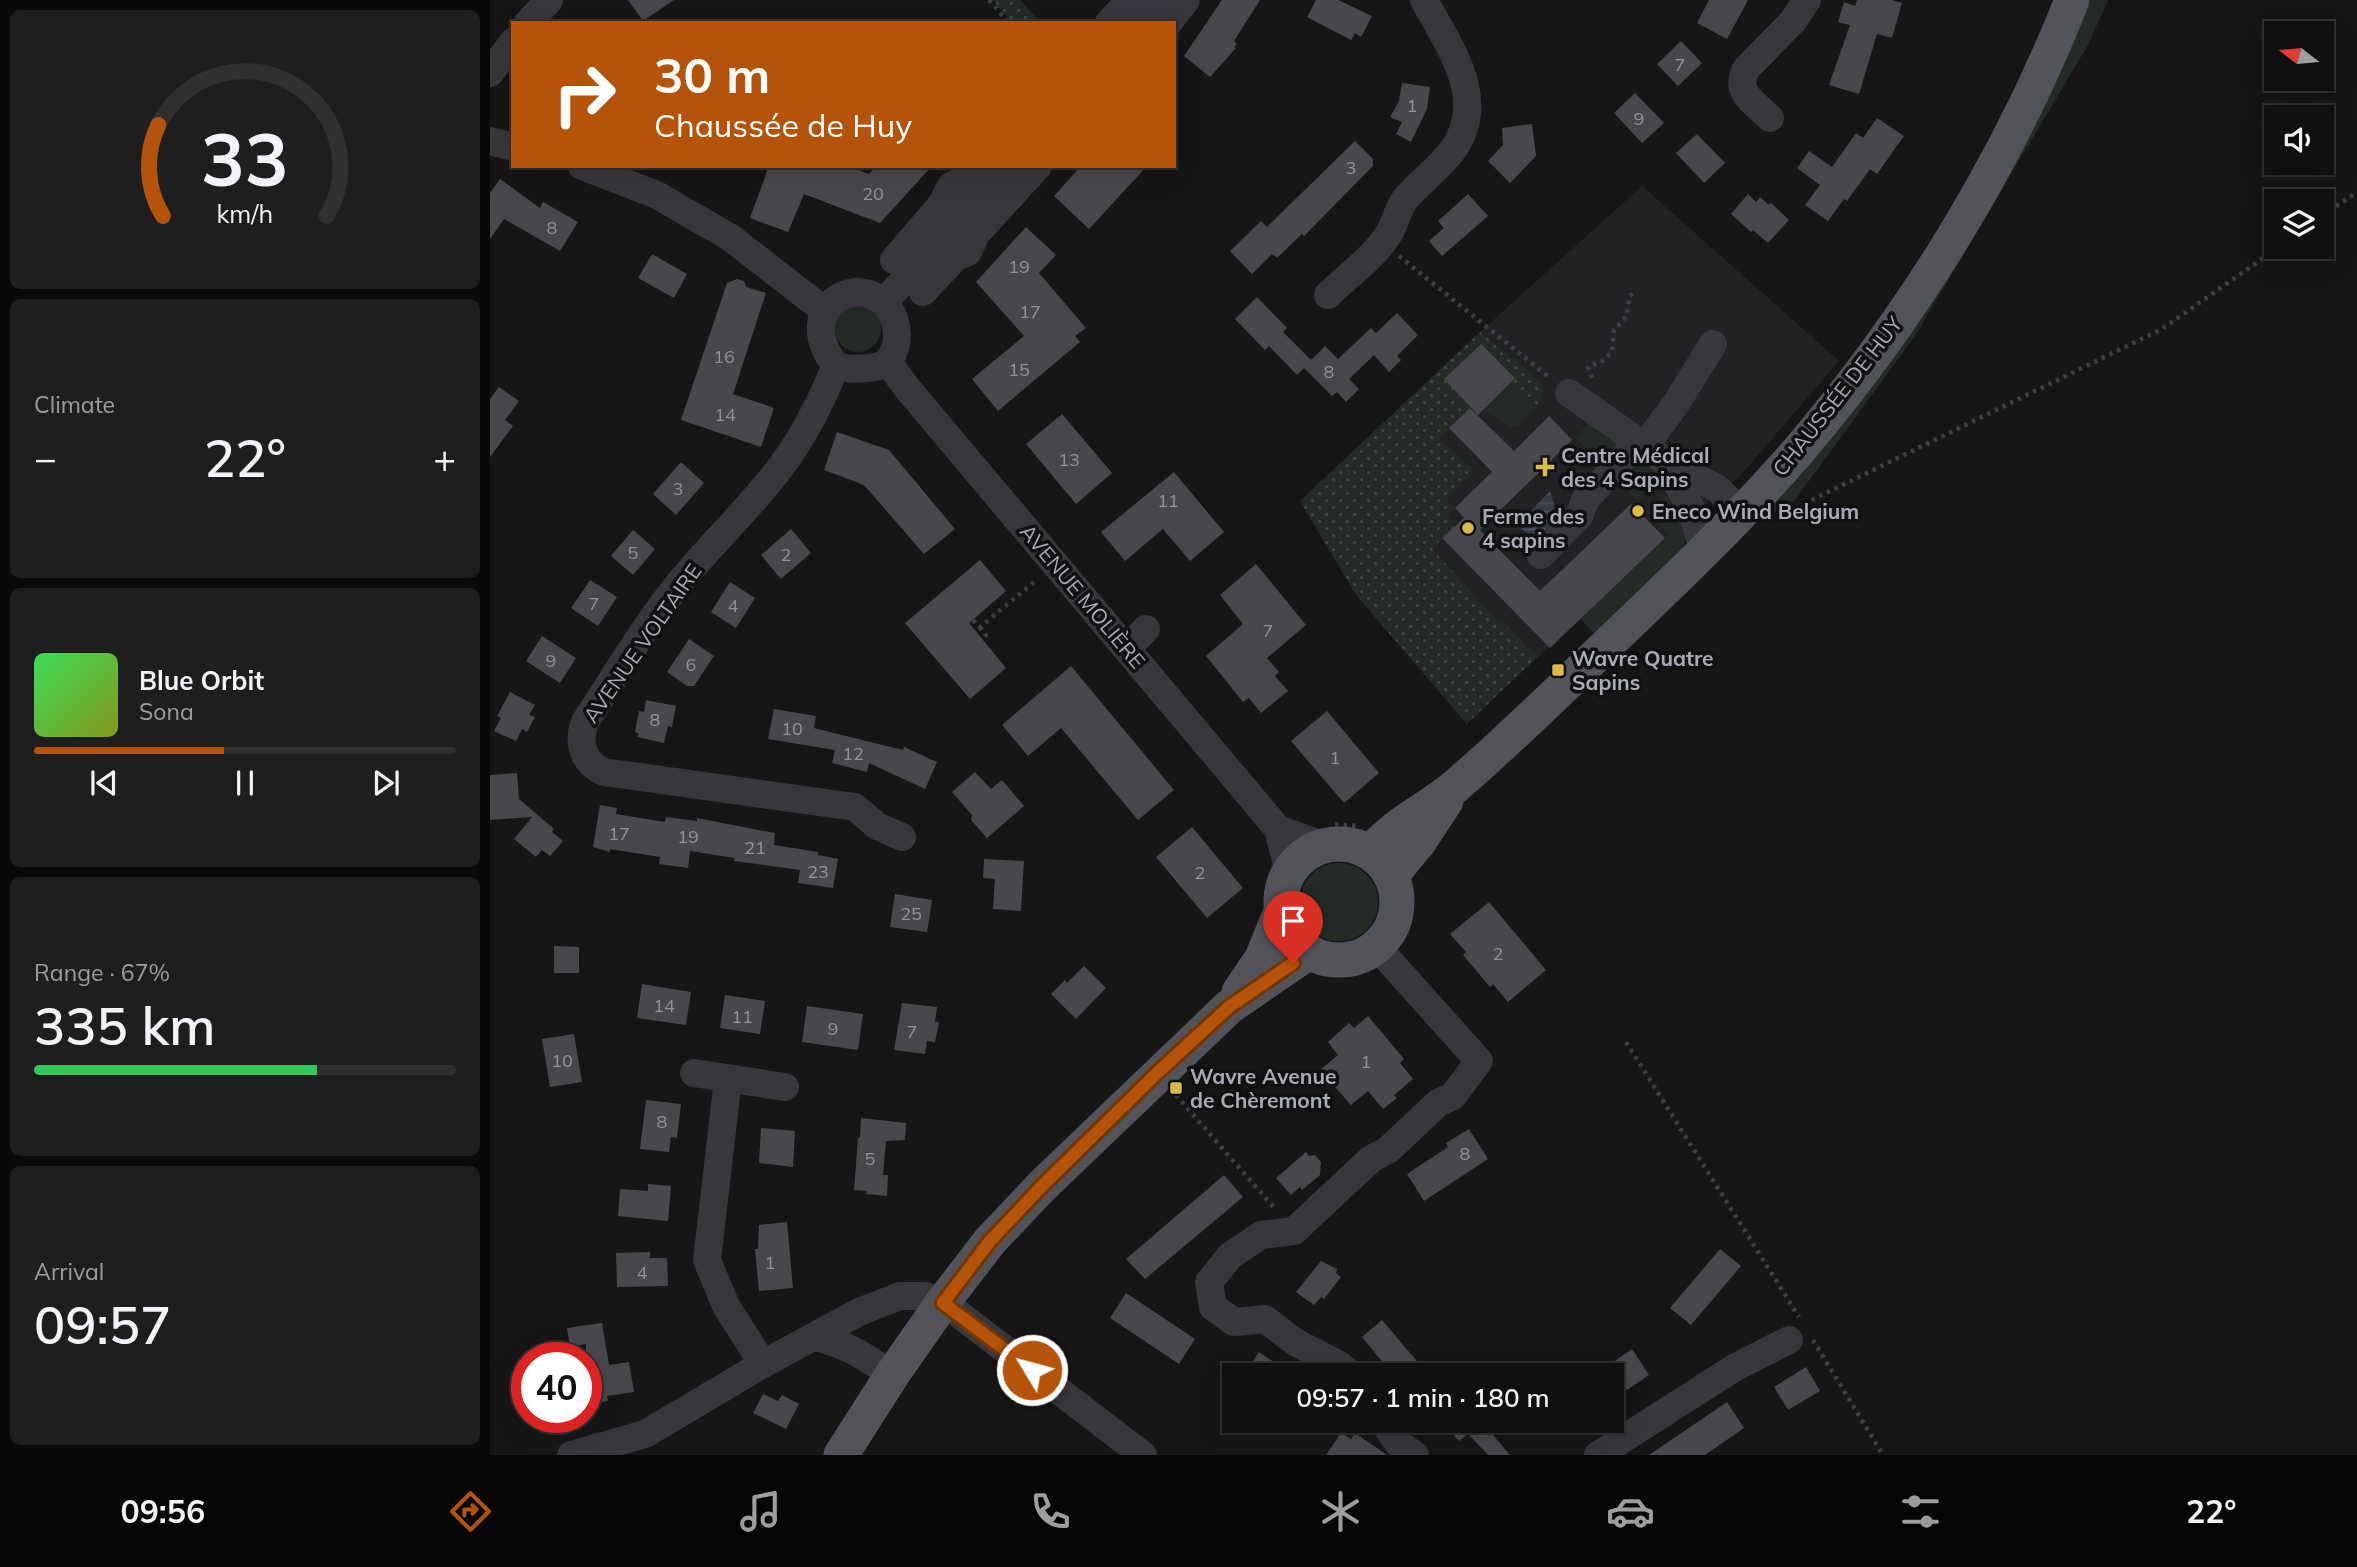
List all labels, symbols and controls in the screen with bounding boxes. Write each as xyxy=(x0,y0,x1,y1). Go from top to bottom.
north arrow xyxy=(2264,21,2334,91)
map controls xyxy=(2264,21,2334,259)
text: 30 m xyxy=(654,44,770,105)
icon: right xyxy=(539,49,630,140)
house number: 7 xyxy=(1675,53,1685,76)
house number: 1 xyxy=(1407,94,1417,117)
text: Chaussée de Huy xyxy=(654,105,912,145)
button: sound xyxy=(2264,105,2334,175)
house number: 9 xyxy=(1634,107,1644,130)
text: 33 xyxy=(201,113,289,204)
house number: 3 xyxy=(1346,156,1356,179)
house number: 20 xyxy=(862,182,884,205)
button: layers xyxy=(2264,189,2334,259)
text: km/h xyxy=(217,197,273,228)
house number: 8 xyxy=(547,216,557,239)
house number: 19 xyxy=(1008,255,1030,278)
house number: 17 xyxy=(1019,300,1041,323)
street label: CHAUSSÉE DE HUY xyxy=(1767,311,1907,481)
house number: 16 xyxy=(713,345,735,368)
house number: 15 xyxy=(1008,358,1030,381)
house number: 8 xyxy=(1324,360,1334,383)
text: Climate xyxy=(34,390,115,419)
house number: 14 xyxy=(714,403,736,426)
text: 22° xyxy=(204,425,286,490)
text: − xyxy=(34,434,57,482)
text: + xyxy=(433,434,456,482)
place label: Centre Médical des 4 Sapins xyxy=(1561,442,1709,492)
house number: 13 xyxy=(1058,448,1080,471)
marker: Centre Médical des 4 Sapins xyxy=(1535,457,1555,477)
house number: 3 xyxy=(673,477,683,500)
house number: 11 xyxy=(1157,489,1179,512)
place label: Eneco Wind Belgium xyxy=(1652,498,1859,524)
place label: Ferme des 4 sapins xyxy=(1482,503,1585,553)
marker: Eneco Wind Belgium xyxy=(1630,503,1646,519)
street label: AVENUE MOLIÈRE xyxy=(1015,519,1151,673)
marker: Ferme des 4 sapins xyxy=(1460,520,1476,536)
house number: 5 xyxy=(628,541,639,564)
house number: 2 xyxy=(781,543,791,566)
street label: AVENUE VOLTAIRE xyxy=(577,558,707,728)
house number: 7 xyxy=(589,592,599,615)
house number: 4 xyxy=(728,594,739,617)
house number: 7 xyxy=(1263,619,1273,642)
place label: Wavre Quatre Sapins xyxy=(1572,645,1714,695)
house number: 9 xyxy=(546,649,556,672)
house number: 6 xyxy=(686,653,696,676)
marker: Wavre Quatre Sapins xyxy=(1550,662,1566,678)
text: Blue Orbit xyxy=(139,664,264,697)
text: Sona xyxy=(139,697,194,726)
house number: 8 xyxy=(650,708,660,731)
house number: 10 xyxy=(781,717,803,740)
house number: 12 xyxy=(842,742,864,765)
house number: 1 xyxy=(1330,746,1340,769)
icon: previous xyxy=(85,764,123,802)
icon: pause xyxy=(226,764,264,802)
icon: next xyxy=(367,764,405,802)
house number: 17 xyxy=(608,822,630,845)
house number: 19 xyxy=(677,825,699,848)
house number: 21 xyxy=(744,836,766,859)
house number: 23 xyxy=(807,860,829,883)
house number: 2 xyxy=(1195,861,1205,884)
pin xyxy=(1263,891,1323,963)
house number: 25 xyxy=(900,902,922,925)
icon: arrive xyxy=(1274,902,1312,940)
house number: 2 xyxy=(1493,942,1503,965)
text: Range · 67% xyxy=(34,958,170,987)
text: 335 km xyxy=(34,993,215,1058)
house number: 14 xyxy=(653,994,675,1017)
house number: 11 xyxy=(731,1005,753,1028)
house number: 9 xyxy=(828,1017,838,1040)
house number: 7 xyxy=(907,1020,917,1043)
house number: 10 xyxy=(551,1049,573,1072)
house number: 1 xyxy=(1361,1050,1371,1073)
place label: Wavre Avenue de Chèremont xyxy=(1190,1063,1337,1113)
marker: Wavre Avenue de Chèremont xyxy=(1168,1080,1184,1096)
house number: 8 xyxy=(657,1110,667,1133)
house number: 8 xyxy=(1460,1142,1470,1165)
house number: 5 xyxy=(865,1147,876,1170)
house number: 1 xyxy=(765,1251,775,1274)
text: Arrival xyxy=(34,1257,104,1286)
house number: 4 xyxy=(637,1261,648,1284)
text: 09:57 xyxy=(34,1292,171,1357)
position arrow xyxy=(995,1333,1069,1407)
speed limit sign: 40 xyxy=(511,1342,602,1433)
text: 09:57 · 1 min · 180 m xyxy=(1296,1381,1550,1414)
icon: directions xyxy=(446,1487,495,1536)
icon: music xyxy=(736,1487,785,1536)
icon: phone xyxy=(1026,1487,1075,1536)
icon: climate xyxy=(1316,1487,1365,1536)
icon: car xyxy=(1606,1487,1655,1536)
icon: filters xyxy=(1896,1487,1945,1536)
text: 09:56 xyxy=(120,1491,205,1531)
text: 22° xyxy=(2186,1491,2236,1531)

